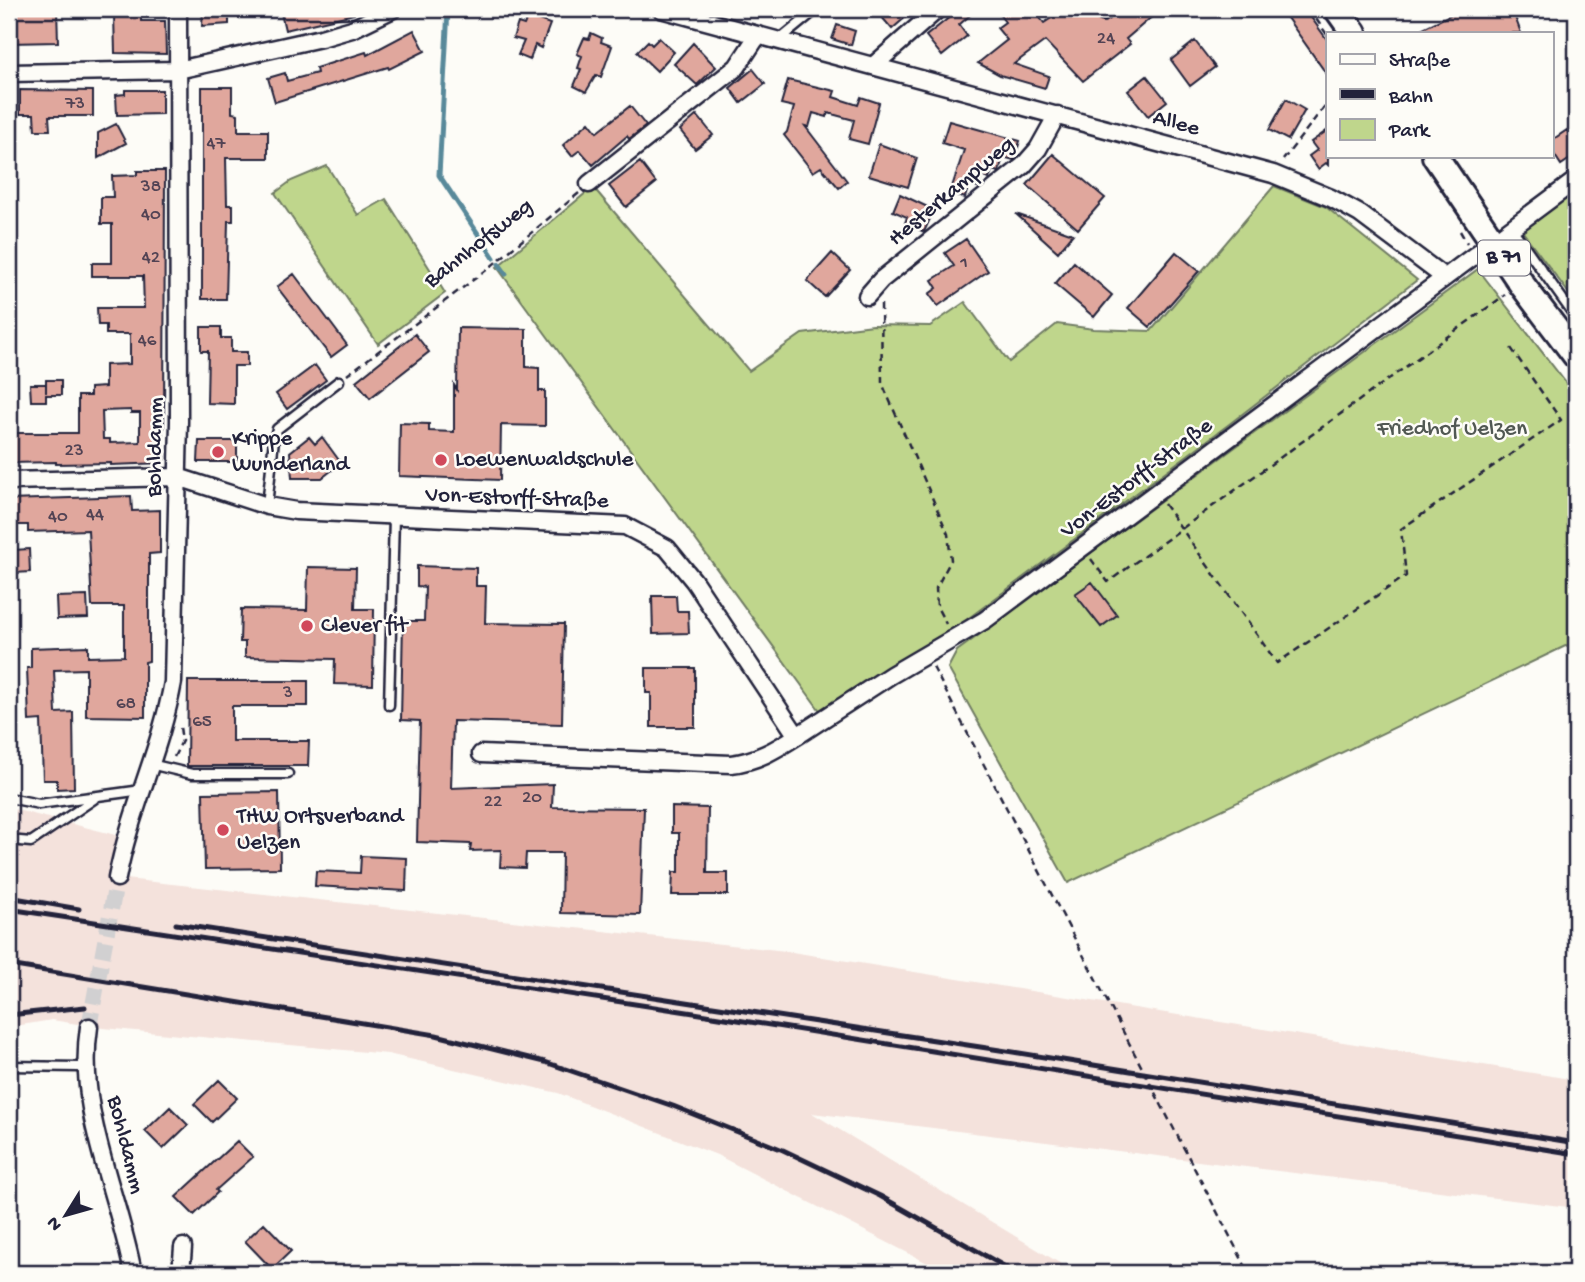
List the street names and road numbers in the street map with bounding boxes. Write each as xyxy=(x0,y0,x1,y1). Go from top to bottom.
street label: Allee xyxy=(1150,105,1203,143)
street label: Hesterkampweg xyxy=(883,131,1021,253)
street label: Bahnhofsweg xyxy=(419,193,539,295)
road number: B 71 xyxy=(1478,240,1530,276)
street label: Bohldamm xyxy=(142,397,170,498)
street label: Von-Estorff-Straße xyxy=(1055,412,1219,546)
street label: Von-Estorff-Straße xyxy=(424,482,610,516)
street label: Bohldamm xyxy=(100,1092,150,1197)

